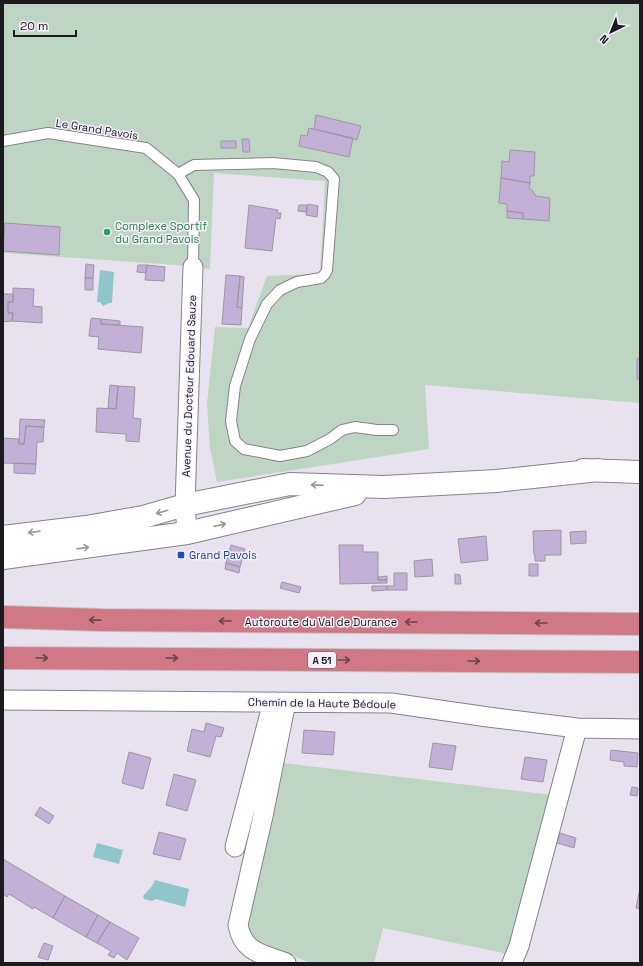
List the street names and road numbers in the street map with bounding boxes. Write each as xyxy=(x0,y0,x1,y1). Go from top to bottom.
street label: Le Grand Pavois xyxy=(55,116,139,142)
street label: Avenue du Docteur Edouard Sauze xyxy=(179,295,199,477)
street label: Autoroute du Val de Durance xyxy=(245,615,397,629)
road number: A 51 xyxy=(308,652,336,668)
street label: Chemin de la Haute Bédoule xyxy=(248,695,396,711)

